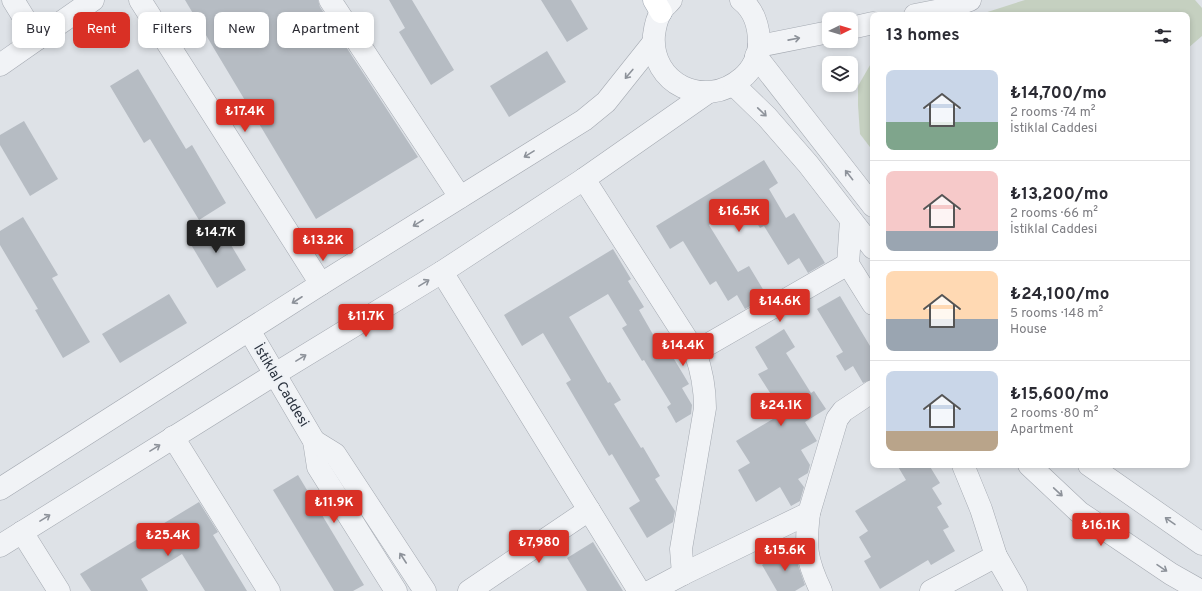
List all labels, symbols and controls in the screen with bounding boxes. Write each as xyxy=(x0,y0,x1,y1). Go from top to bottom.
chip: Buy xyxy=(12,12,65,48)
chip: Rent xyxy=(73,12,130,48)
chip: Filters xyxy=(138,12,206,48)
chip: New xyxy=(214,12,269,48)
chip: Apartment xyxy=(277,12,374,48)
north arrow xyxy=(822,12,858,48)
map controls xyxy=(822,12,858,92)
text: 13 homes xyxy=(886,25,960,47)
icon: filters xyxy=(1152,25,1174,47)
one-way arrow xyxy=(787,35,800,43)
button: layers xyxy=(822,56,858,92)
one-way arrow xyxy=(625,68,634,79)
text: ₺14,700/mo xyxy=(1010,83,1107,105)
icon: home xyxy=(918,86,966,134)
pin: ₺17.4K xyxy=(212,99,278,133)
text: ₺17.4K xyxy=(225,104,265,120)
text: 2 rooms · 74 m² xyxy=(1010,105,1095,121)
one-way arrow xyxy=(757,108,767,117)
text: İstiklal Caddesi xyxy=(1010,121,1097,137)
one-way arrow xyxy=(523,151,535,159)
one-way arrow xyxy=(845,170,853,181)
text: ₺13,200/mo xyxy=(1010,184,1108,206)
icon: home xyxy=(918,187,966,235)
pin: ₺16.5K xyxy=(706,199,772,233)
text: ₺16.5K xyxy=(718,204,760,220)
text: 2 rooms · 66 m² xyxy=(1010,206,1098,222)
one-way arrow xyxy=(413,219,424,227)
pin: ₺14.7K xyxy=(183,220,249,254)
text: İstiklal Caddesi xyxy=(1010,222,1097,238)
text: ₺14.7K xyxy=(196,225,236,241)
pin: ₺13.2K xyxy=(290,228,356,262)
text: ₺13.2K xyxy=(302,233,344,249)
one-way arrow xyxy=(418,279,430,287)
text: ₺24,100/mo xyxy=(1010,284,1109,306)
icon: home xyxy=(918,287,966,335)
pin: ₺14.6K xyxy=(747,289,813,323)
text: ₺14.6K xyxy=(759,294,801,310)
one-way arrow xyxy=(291,295,302,304)
pin: ₺11.7K xyxy=(333,304,399,338)
text: 5 rooms · 148 m² xyxy=(1010,306,1103,322)
text: ₺11.7K xyxy=(347,309,385,325)
text: House xyxy=(1010,322,1047,338)
pin: ₺14.4K xyxy=(650,333,716,367)
text: ₺14.4K xyxy=(662,338,704,354)
street label: İstiklal Caddesi xyxy=(249,341,313,430)
one-way arrow xyxy=(295,353,307,361)
text: ₺15,600/mo xyxy=(1010,384,1109,406)
icon: home xyxy=(918,387,966,435)
pin: ₺24.1K xyxy=(748,393,814,427)
text: ₺24.1K xyxy=(760,398,802,414)
text: 2 rooms · 80 m² xyxy=(1010,406,1099,422)
text: Apartment xyxy=(1010,422,1073,438)
one-way arrow xyxy=(149,444,161,452)
one-way arrow xyxy=(1052,487,1062,496)
pin: ₺11.9K xyxy=(301,490,367,524)
text: ₺11.9K xyxy=(314,495,354,511)
one-way arrow xyxy=(39,513,51,521)
pin: ₺16.1K xyxy=(1068,513,1134,547)
one-way arrow xyxy=(1165,517,1176,525)
text: ₺16.1K xyxy=(1081,518,1121,534)
pin: ₺25.4K xyxy=(135,523,201,557)
text: ₺25.4K xyxy=(145,528,191,544)
pin: ₺7,980 xyxy=(506,530,572,564)
text: ₺7,980 xyxy=(518,535,560,551)
pin: ₺15.6K xyxy=(752,538,818,572)
text: ₺15.6K xyxy=(764,543,806,559)
one-way arrow xyxy=(399,553,407,564)
one-way arrow xyxy=(1156,564,1167,572)

